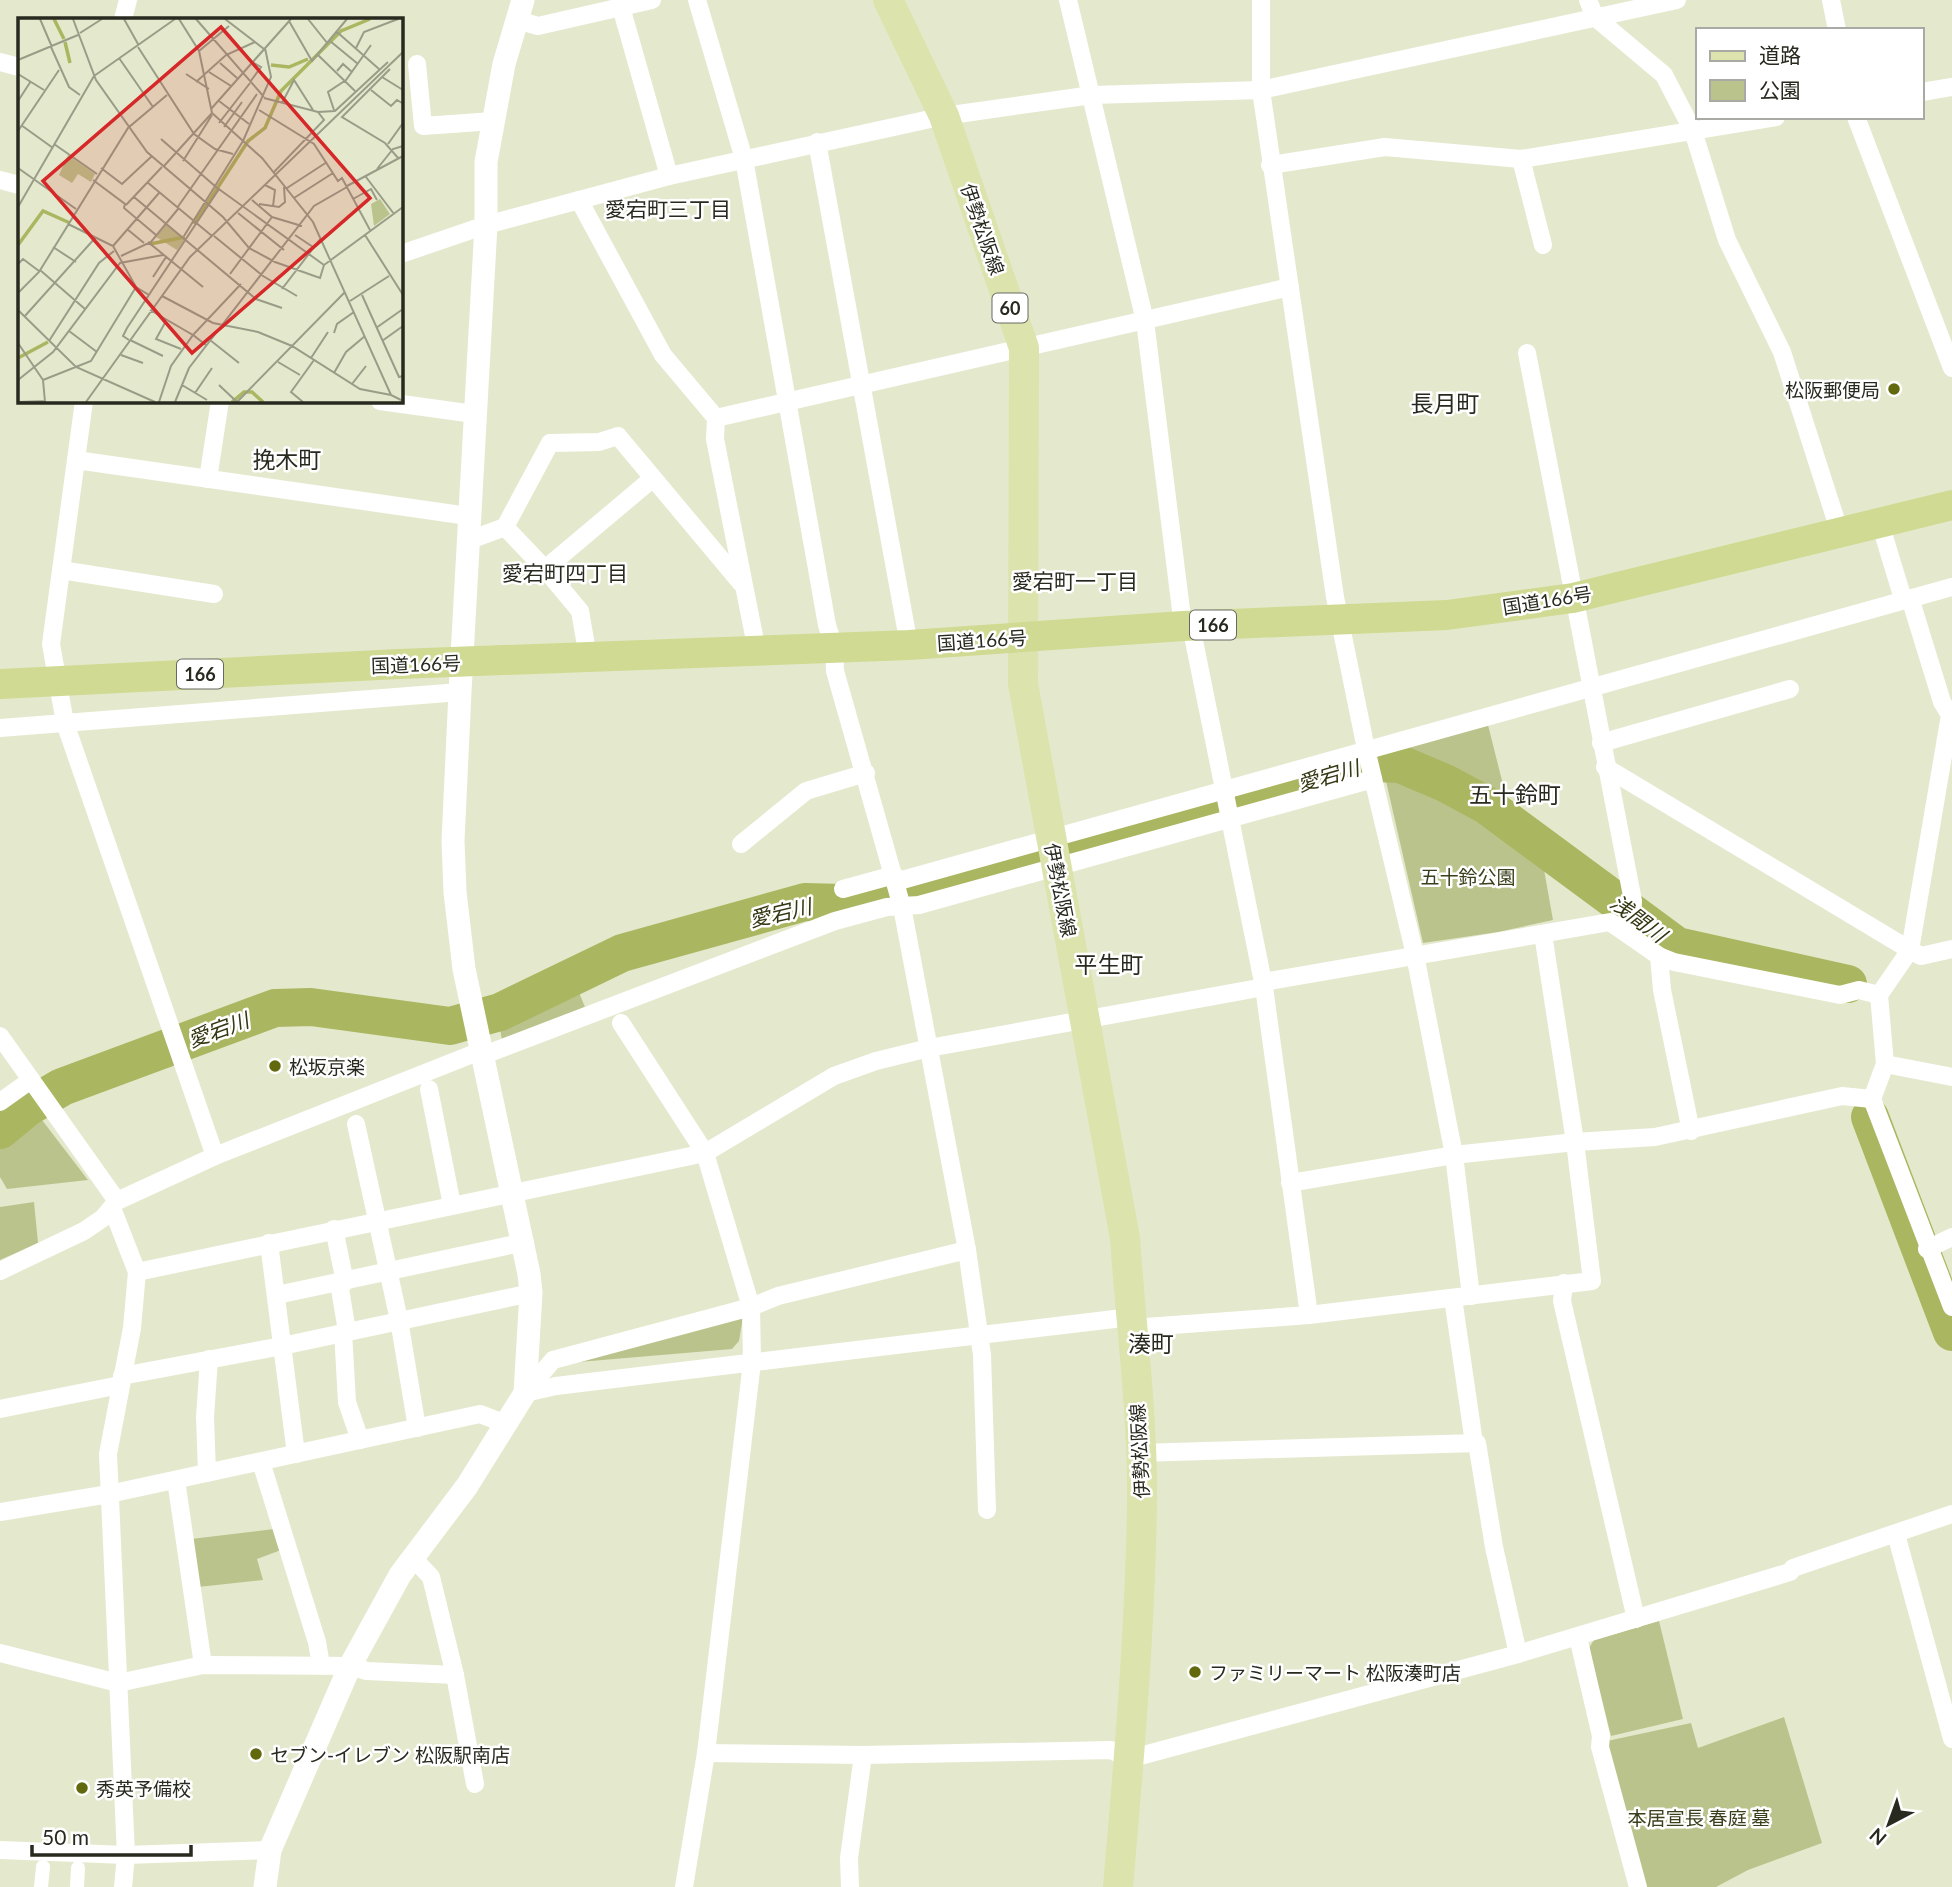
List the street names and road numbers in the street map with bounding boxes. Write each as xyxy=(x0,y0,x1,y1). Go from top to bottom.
street label: 伊勢松阪線 xyxy=(957,180,1009,278)
road number: 60 xyxy=(992,294,1028,322)
street label: 国道166号 xyxy=(1501,582,1593,618)
road number: 166 xyxy=(1190,610,1236,640)
street label: 国道166号 xyxy=(936,625,1028,655)
street label: 国道166号 xyxy=(371,651,461,677)
road number: 166 xyxy=(177,660,223,688)
street label: 伊勢松阪線 xyxy=(1041,841,1081,939)
street label: 伊勢松阪線 xyxy=(1125,1403,1153,1499)

